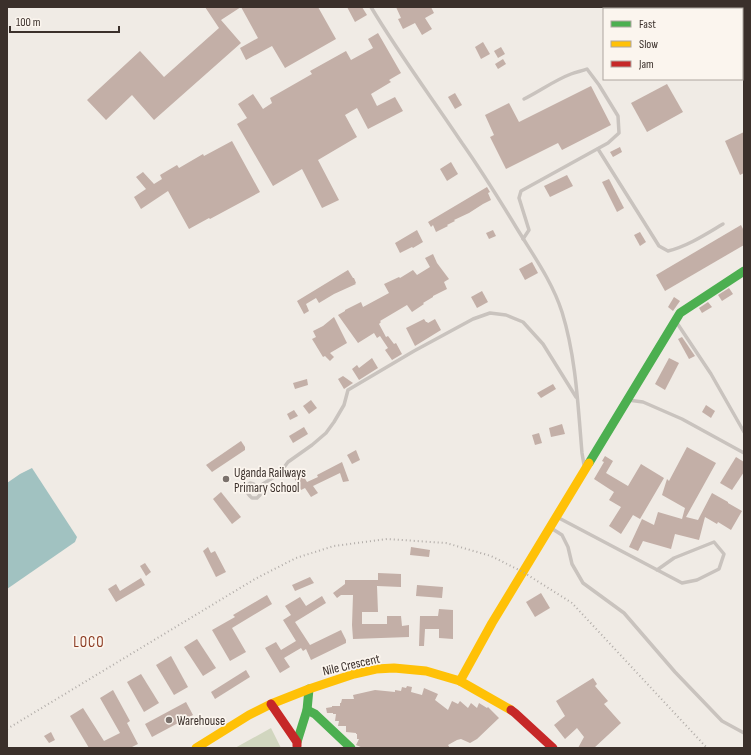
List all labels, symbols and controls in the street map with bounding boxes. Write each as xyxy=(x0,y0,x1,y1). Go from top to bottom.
scale bar xyxy=(10,8,119,34)
legend xyxy=(603,8,743,80)
text: 100 m xyxy=(16,15,41,30)
text: Fast xyxy=(639,17,656,32)
text: Slow xyxy=(639,37,658,52)
text: Jam xyxy=(638,57,654,72)
place label: Uganda Railways Primary School xyxy=(234,465,306,496)
marker: Uganda Railways Primary School xyxy=(221,474,231,484)
district label: LOCO xyxy=(73,633,105,652)
street label: Nile Crescent xyxy=(321,651,382,679)
place label: Warehouse xyxy=(177,713,225,729)
marker: Warehouse xyxy=(164,715,174,725)

